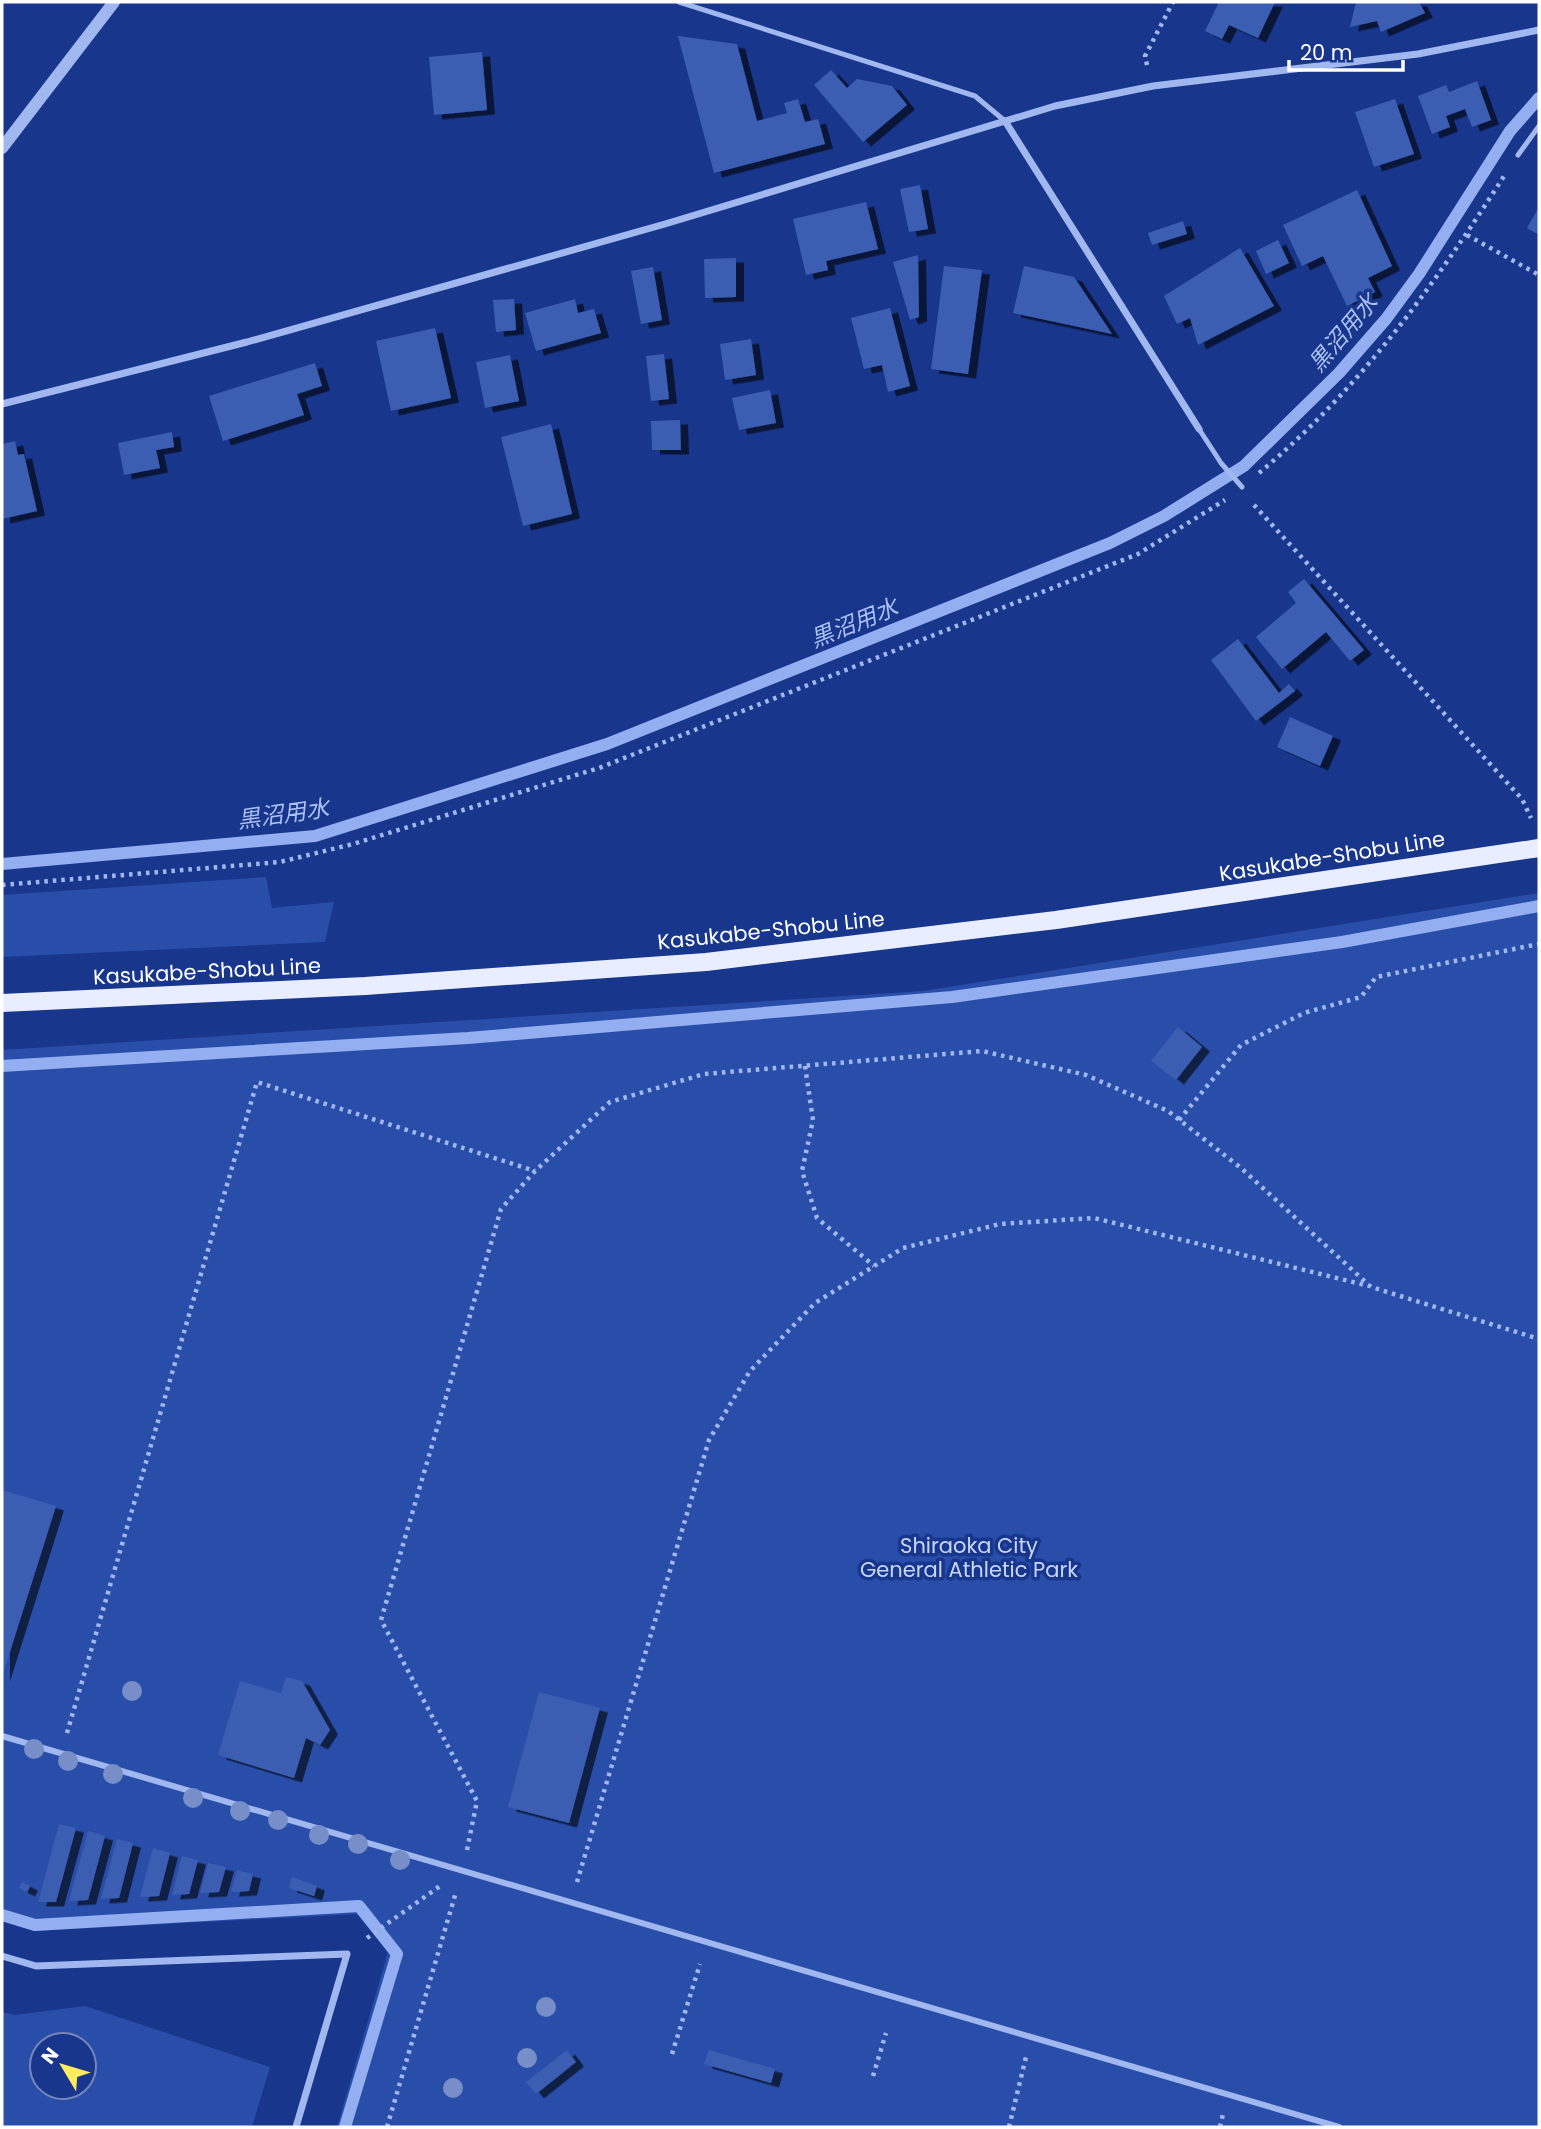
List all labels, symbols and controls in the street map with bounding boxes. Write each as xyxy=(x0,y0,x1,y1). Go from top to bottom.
scale bar xyxy=(1289,28,1403,72)
text: 20 m xyxy=(1300,38,1353,67)
water label: 黒沼用水 xyxy=(1301,285,1387,379)
water label: 黒沼用水 xyxy=(805,590,905,655)
water label: 黒沼用水 xyxy=(235,791,334,836)
street label: Kasukabe-Shobu Line xyxy=(1217,824,1447,888)
street label: Kasukabe-Shobu Line xyxy=(656,904,886,956)
street label: Kasukabe-Shobu Line xyxy=(92,951,322,991)
park label: Shiraoka City General Athletic Park xyxy=(860,1531,1078,1584)
north arrow xyxy=(28,2031,98,2101)
text: N xyxy=(35,2042,65,2070)

